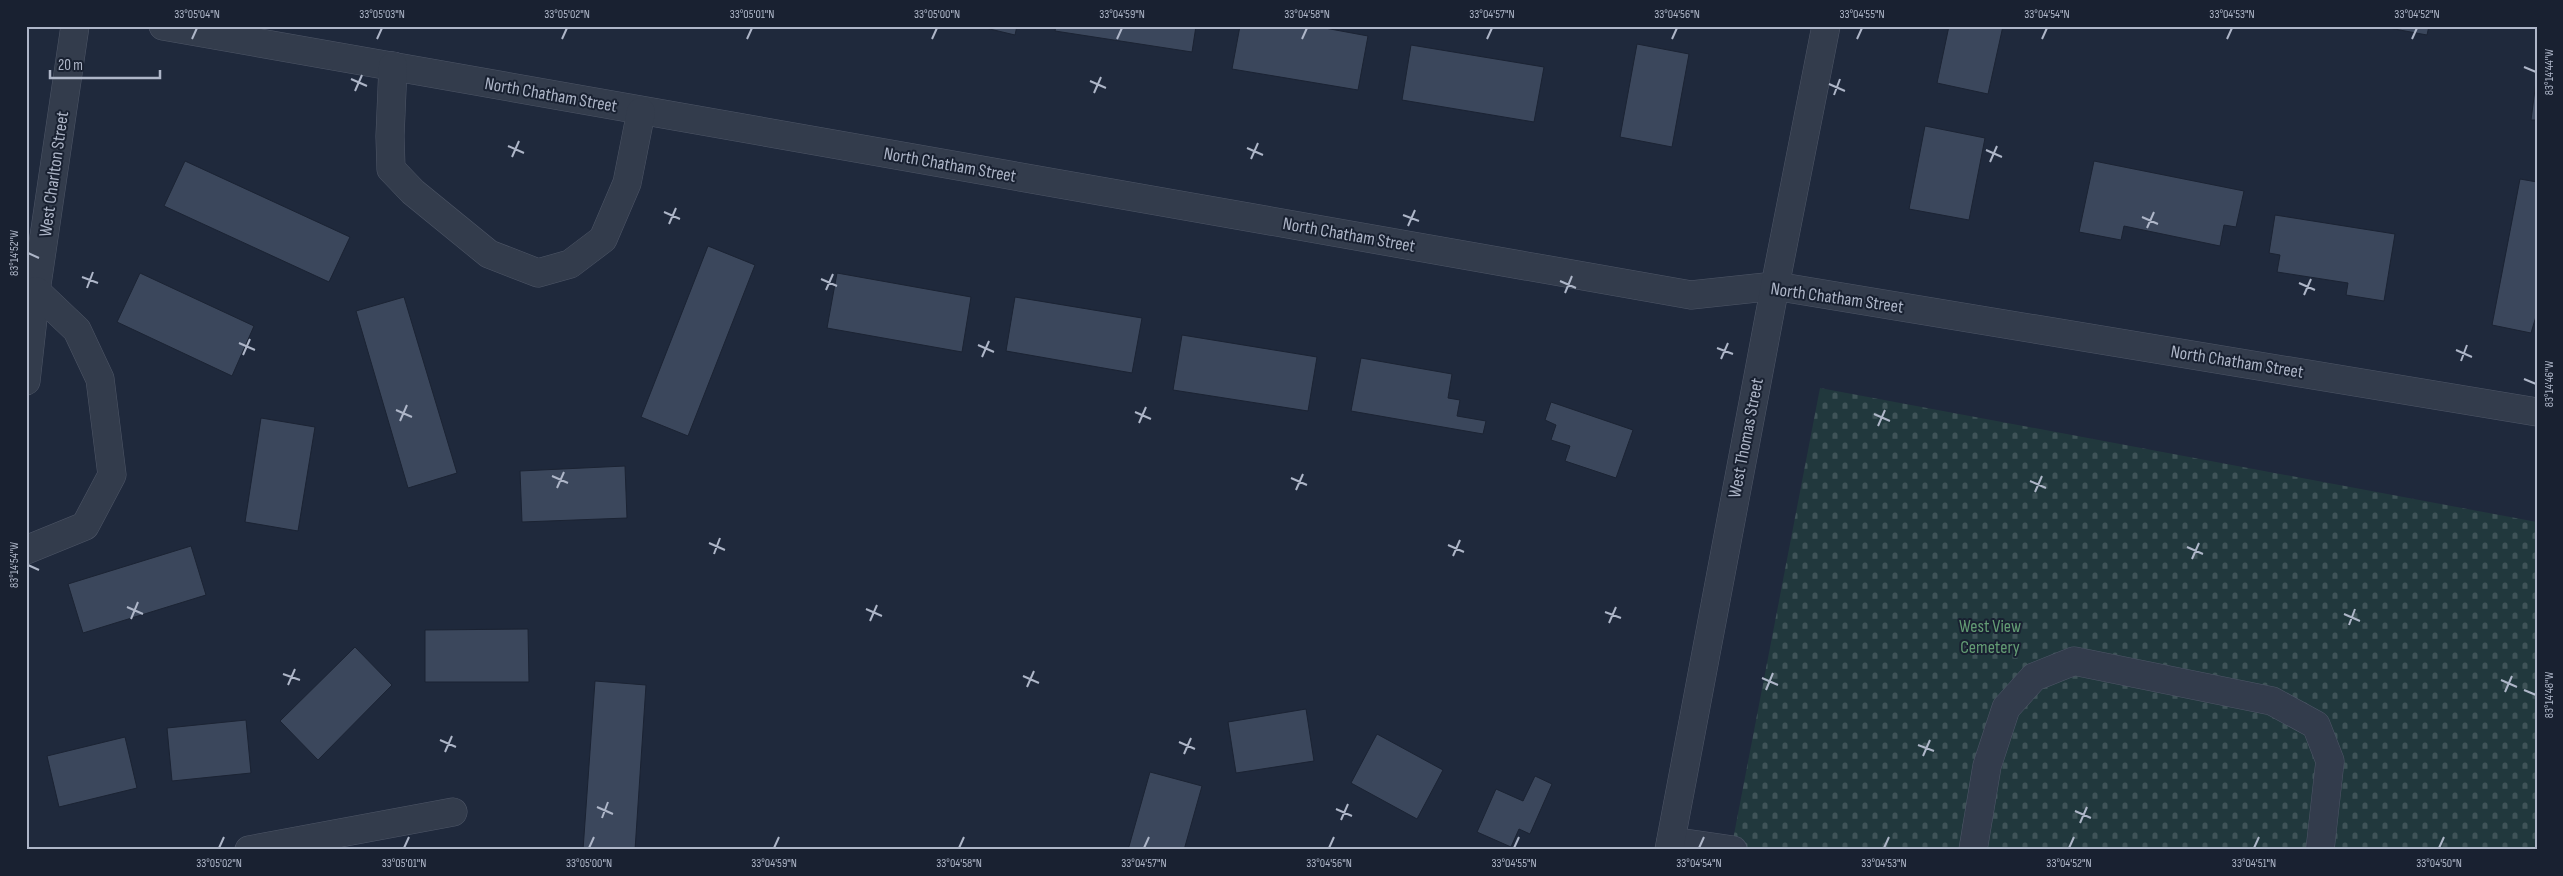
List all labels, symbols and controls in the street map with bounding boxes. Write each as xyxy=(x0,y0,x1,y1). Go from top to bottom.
text: 33°05'04"N xyxy=(174,7,220,22)
text: 33°05'03"N xyxy=(359,7,405,22)
text: 33°05'02"N xyxy=(544,7,590,22)
text: 33°05'01"N xyxy=(730,7,774,22)
text: 33°05'00"N xyxy=(914,7,960,22)
text: 33°04'59"N xyxy=(1099,7,1145,22)
text: 33°04'58"N xyxy=(1284,7,1330,22)
text: 33°04'57"N xyxy=(1469,7,1515,22)
text: 33°04'56"N xyxy=(1654,7,1700,22)
text: 33°04'55"N xyxy=(1839,7,1885,22)
text: 33°04'54"N xyxy=(2024,7,2070,22)
text: 33°04'53"N xyxy=(2209,7,2255,22)
text: 33°04'52"N xyxy=(2394,7,2440,22)
scale bar xyxy=(50,48,160,80)
text: 83°14'44"W xyxy=(2542,49,2557,95)
text: 20 m xyxy=(58,56,83,75)
street label: North Chatham Street xyxy=(483,73,619,117)
street label: West Charlton Street xyxy=(35,109,73,238)
street label: North Chatham Street xyxy=(882,143,1018,187)
street label: North Chatham Street xyxy=(1281,213,1417,257)
text: 83°14'52"W xyxy=(7,230,22,276)
street label: North Chatham Street xyxy=(1769,278,1905,318)
street label: North Chatham Street xyxy=(2169,341,2305,383)
text: 83°14'46"W xyxy=(2542,361,2557,407)
street label: West Thomas Street xyxy=(1724,376,1768,500)
text: 83°14'54"W xyxy=(7,542,22,588)
park label: West View Cemetery xyxy=(1959,616,2021,658)
text: 83°14'48"W xyxy=(2542,672,2557,718)
text: 33°05'02"N xyxy=(196,856,242,871)
text: 33°05'01"N xyxy=(382,856,426,871)
text: 33°05'00"N xyxy=(566,856,612,871)
text: 33°04'59"N xyxy=(751,856,797,871)
text: 33°04'58"N xyxy=(936,856,982,871)
text: 33°04'57"N xyxy=(1121,856,1167,871)
text: 33°04'56"N xyxy=(1306,856,1352,871)
text: 33°04'55"N xyxy=(1491,856,1537,871)
text: 33°04'54"N xyxy=(1676,856,1722,871)
text: 33°04'53"N xyxy=(1861,856,1907,871)
text: 33°04'52"N xyxy=(2046,856,2092,871)
text: 33°04'51"N xyxy=(2232,856,2276,871)
text: 33°04'50"N xyxy=(2416,856,2462,871)

